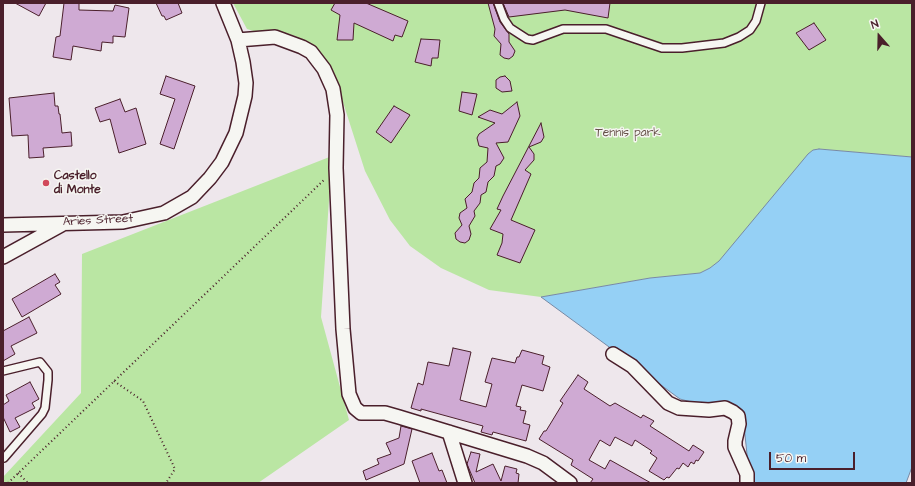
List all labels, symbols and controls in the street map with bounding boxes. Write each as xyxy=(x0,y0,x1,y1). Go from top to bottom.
north arrow xyxy=(859,16,899,56)
text: N xyxy=(869,16,881,32)
park label: Tennis park xyxy=(595,126,661,140)
place label: Castello di Monte xyxy=(54,169,101,197)
marker: Castello di Monte xyxy=(41,178,51,188)
street label: Aries Street xyxy=(62,212,134,230)
scale bar xyxy=(771,444,857,470)
text: 50 m xyxy=(776,450,806,467)

